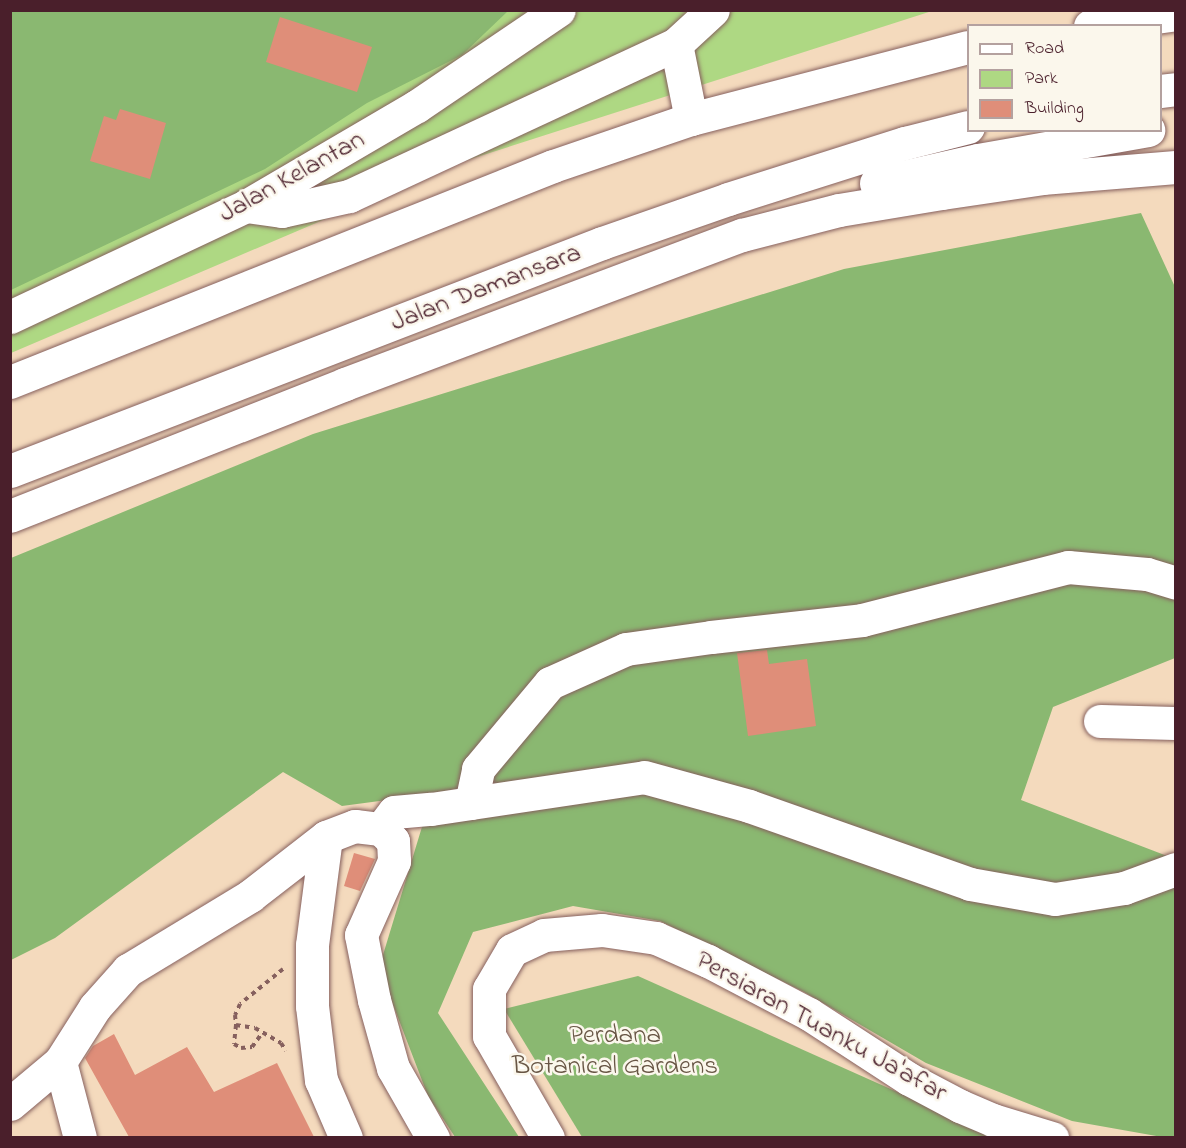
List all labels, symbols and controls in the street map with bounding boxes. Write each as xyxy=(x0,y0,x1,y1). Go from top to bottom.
legend xyxy=(967,24,1162,132)
text: Road xyxy=(1025,36,1064,62)
text: Park xyxy=(1025,66,1058,92)
text: Building xyxy=(1025,96,1084,122)
street label: Jalan Kelantan xyxy=(214,124,370,230)
street label: Jalan Damansara xyxy=(386,237,586,339)
street label: Persiaran Tuanku Ja'afar xyxy=(690,944,952,1110)
park label: Perdana Botanical Gardens xyxy=(512,1019,718,1082)

